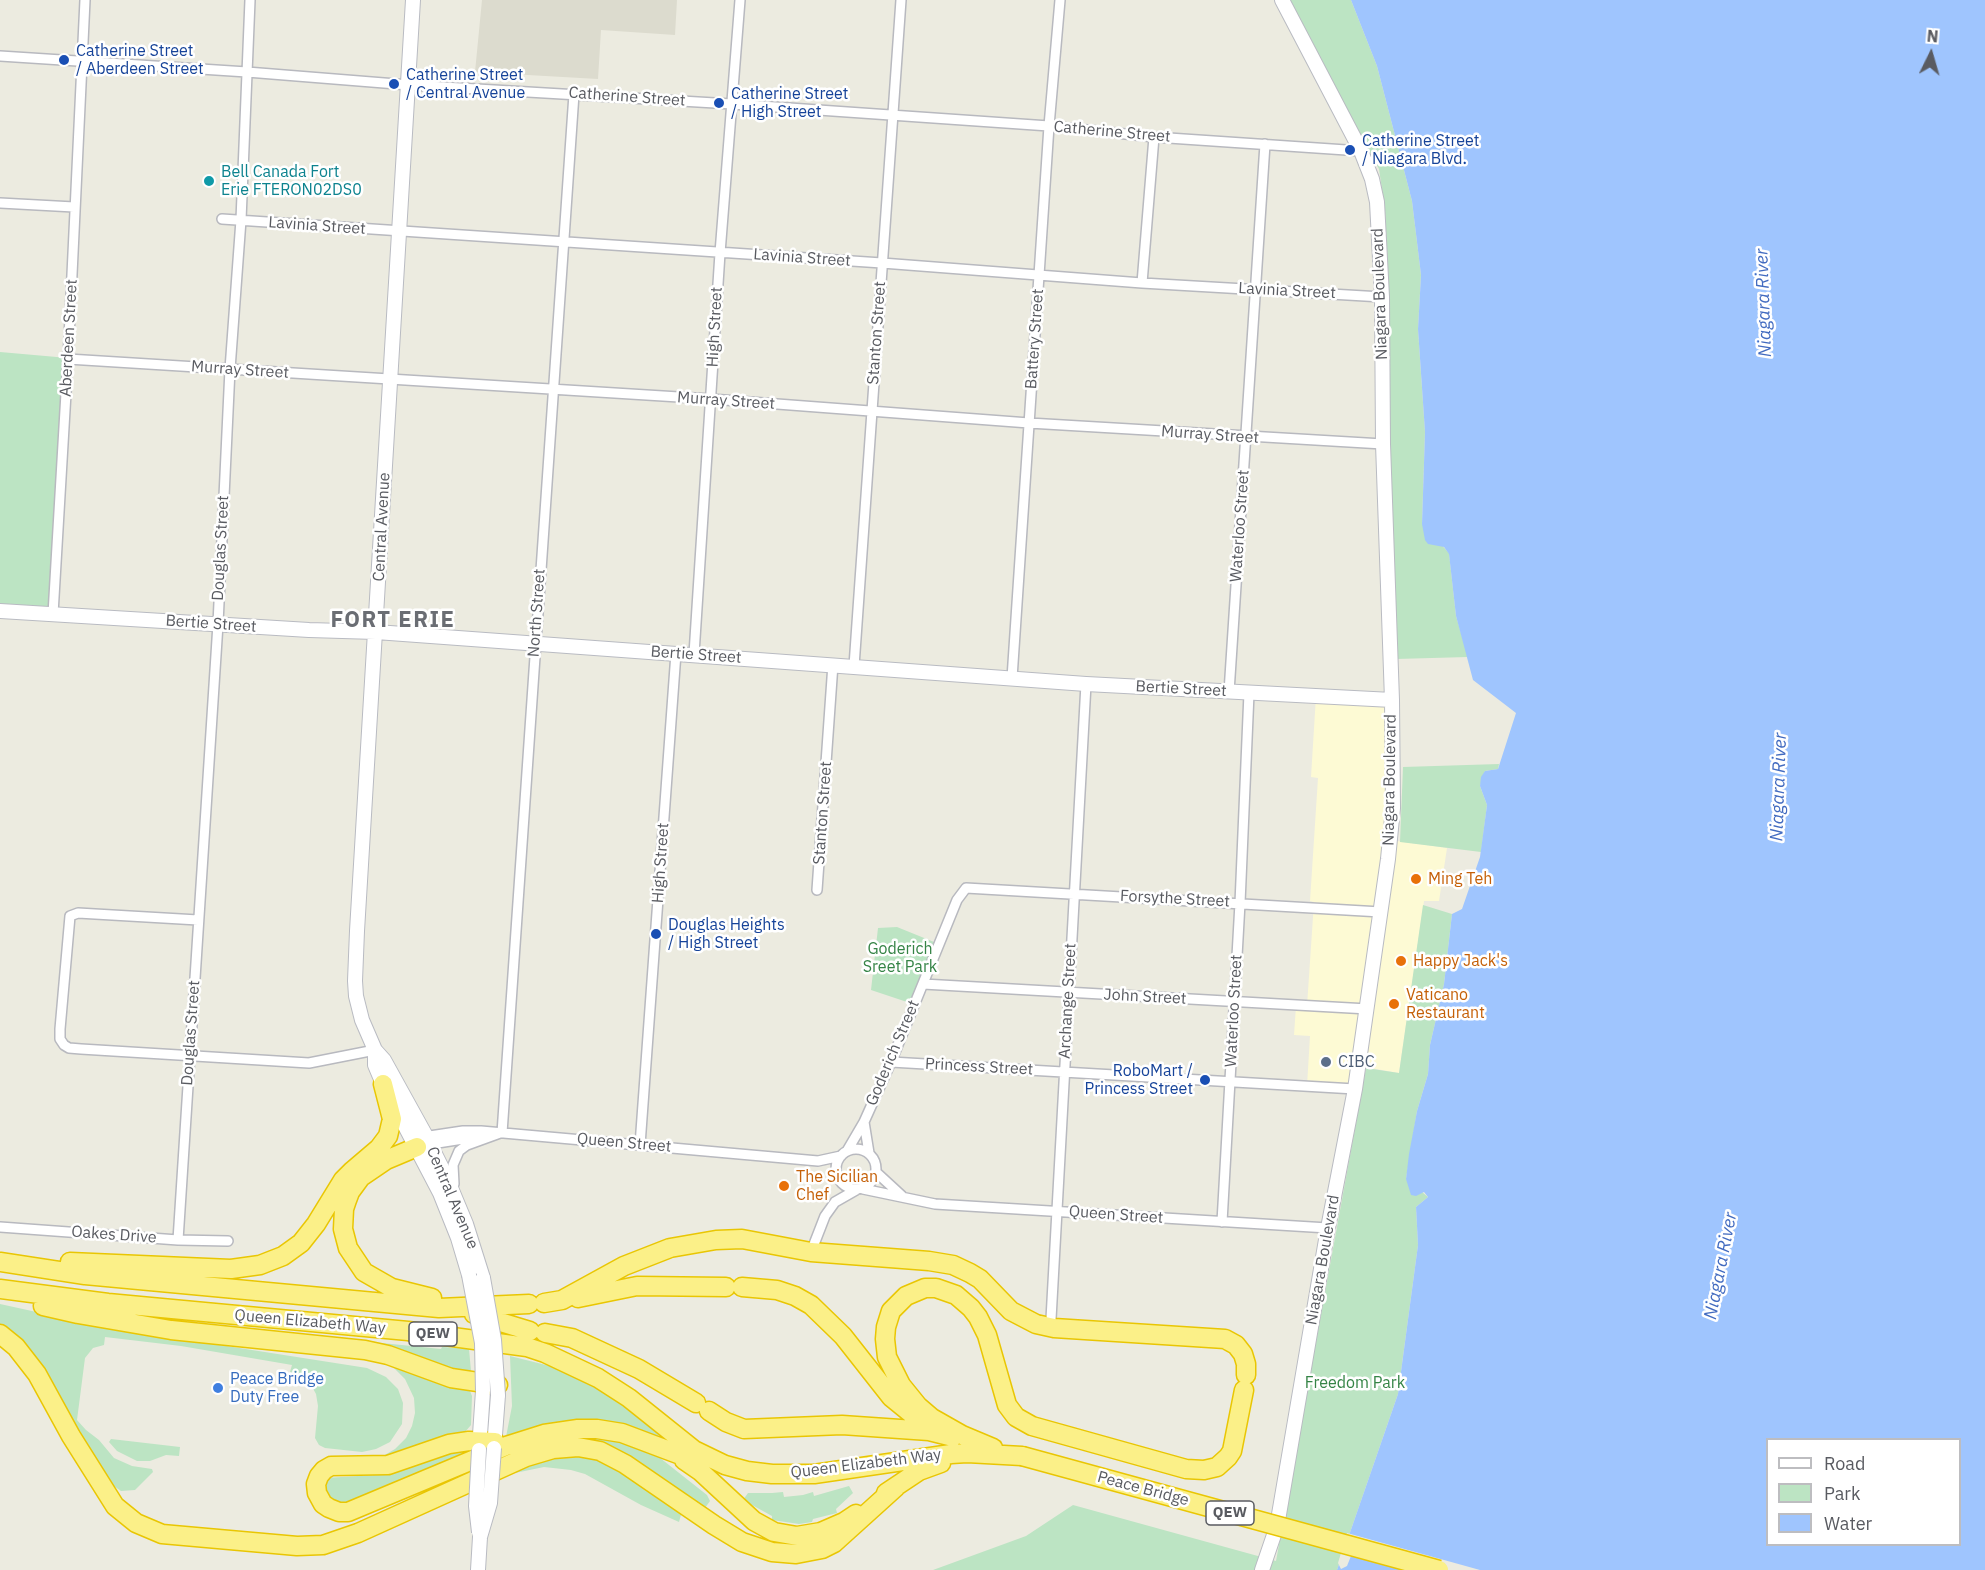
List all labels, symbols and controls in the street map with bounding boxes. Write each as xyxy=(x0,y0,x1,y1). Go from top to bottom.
north arrow xyxy=(1901,24,1961,84)
text: N xyxy=(1926,26,1939,47)
place label: Catherine Street / Aberdeen Street xyxy=(76,41,204,79)
marker: Catherine Street / Aberdeen Street xyxy=(57,53,71,67)
place label: Catherine Street / Central Avenue xyxy=(406,65,525,103)
marker: Catherine Street / Central Avenue xyxy=(387,77,401,91)
street label: Catherine Street xyxy=(568,83,686,111)
place label: Catherine Street / High Street xyxy=(731,84,848,122)
marker: Catherine Street / High Street xyxy=(712,96,726,110)
street label: Catherine Street xyxy=(1053,117,1171,147)
place label: Catherine Street / Niagara Blvd. xyxy=(1362,131,1479,169)
marker: Catherine Street / Niagara Blvd. xyxy=(1343,143,1357,157)
place label: Bell Canada Fort Erie FTERON02DS0 xyxy=(221,162,362,200)
marker: Bell Canada Fort Erie FTERON02DS0 xyxy=(202,174,216,188)
street label: Lavinia Street xyxy=(268,213,366,239)
street label: Niagara Boulevard xyxy=(1368,228,1392,360)
street label: Lavinia Street xyxy=(753,245,851,271)
water label: Niagara River xyxy=(1751,248,1777,358)
street label: Aberdeen Street xyxy=(56,279,82,397)
street label: Lavinia Street xyxy=(1238,279,1336,303)
street label: Stanton Street xyxy=(864,281,890,385)
street label: High Street xyxy=(703,286,727,368)
street label: Battery Street xyxy=(1022,288,1048,390)
street label: Murray Street xyxy=(191,357,289,383)
street label: Murray Street xyxy=(677,388,775,414)
street label: Murray Street xyxy=(1161,422,1259,448)
street label: Waterloo Street xyxy=(1226,469,1254,583)
street label: Central Avenue xyxy=(370,472,394,582)
street label: Douglas Street xyxy=(209,495,233,601)
street label: North Street xyxy=(524,568,550,658)
district label: FORT ERIE xyxy=(331,608,455,634)
street label: Bertie Street xyxy=(165,611,257,637)
street label: Bertie Street xyxy=(650,642,742,668)
street label: Bertie Street xyxy=(1135,677,1227,701)
street label: Niagara Boulevard xyxy=(1379,714,1401,846)
water label: Niagara River xyxy=(1766,732,1792,842)
street label: Stanton Street xyxy=(810,761,836,865)
street label: High Street xyxy=(649,822,673,904)
place label: Ming Teh xyxy=(1428,869,1492,889)
marker: Ming Teh xyxy=(1409,872,1423,886)
street label: Forsythe Street xyxy=(1120,887,1230,911)
place label: Douglas Heights / High Street xyxy=(668,915,785,953)
marker: Douglas Heights / High Street xyxy=(649,927,663,941)
park label: Goderich Sreet Park xyxy=(863,939,937,977)
street label: Archange Street xyxy=(1055,943,1081,1059)
place label: Happy Jack's xyxy=(1413,951,1508,971)
street label: Waterloo Street xyxy=(1221,954,1247,1068)
marker: Happy Jack's xyxy=(1394,954,1408,968)
street label: Douglas Street xyxy=(178,980,204,1086)
street label: John Street xyxy=(1103,985,1187,1009)
place label: Vaticano Restaurant xyxy=(1406,985,1485,1023)
street label: Goderich Street xyxy=(862,997,924,1109)
marker: Vaticano Restaurant xyxy=(1387,997,1401,1011)
place label: CIBC xyxy=(1338,1052,1375,1072)
street label: Princess Street xyxy=(924,1055,1034,1079)
marker: CIBC xyxy=(1319,1055,1333,1069)
place label: RoboMart / Princess Street xyxy=(1085,1061,1193,1099)
marker: RoboMart / Princess Street xyxy=(1198,1073,1212,1087)
street label: Queen Street xyxy=(576,1129,672,1157)
street label: Central Avenue xyxy=(422,1144,482,1252)
place label: The Sicilian Chef xyxy=(796,1167,878,1205)
marker: The Sicilian Chef xyxy=(777,1179,791,1193)
street label: Niagara Boulevard xyxy=(1302,1193,1344,1327)
street label: Queen Street xyxy=(1068,1202,1164,1228)
water label: Niagara River xyxy=(1700,1211,1742,1321)
street label: Oakes Drive xyxy=(71,1222,157,1248)
street label: Queen Elizabeth Way xyxy=(234,1306,386,1338)
road number: QEW xyxy=(409,1322,457,1346)
place label: Peace Bridge Duty Free xyxy=(230,1369,324,1407)
park label: Freedom Park xyxy=(1305,1373,1405,1393)
marker: Peace Bridge Duty Free xyxy=(211,1381,225,1395)
legend xyxy=(1766,1438,1961,1546)
street label: Queen Elizabeth Way xyxy=(790,1445,942,1483)
text: Road xyxy=(1824,1452,1865,1475)
street label: Peace Bridge xyxy=(1095,1468,1191,1510)
text: Park xyxy=(1824,1482,1860,1505)
road number: QEW xyxy=(1206,1501,1254,1525)
text: Water xyxy=(1824,1512,1872,1535)

